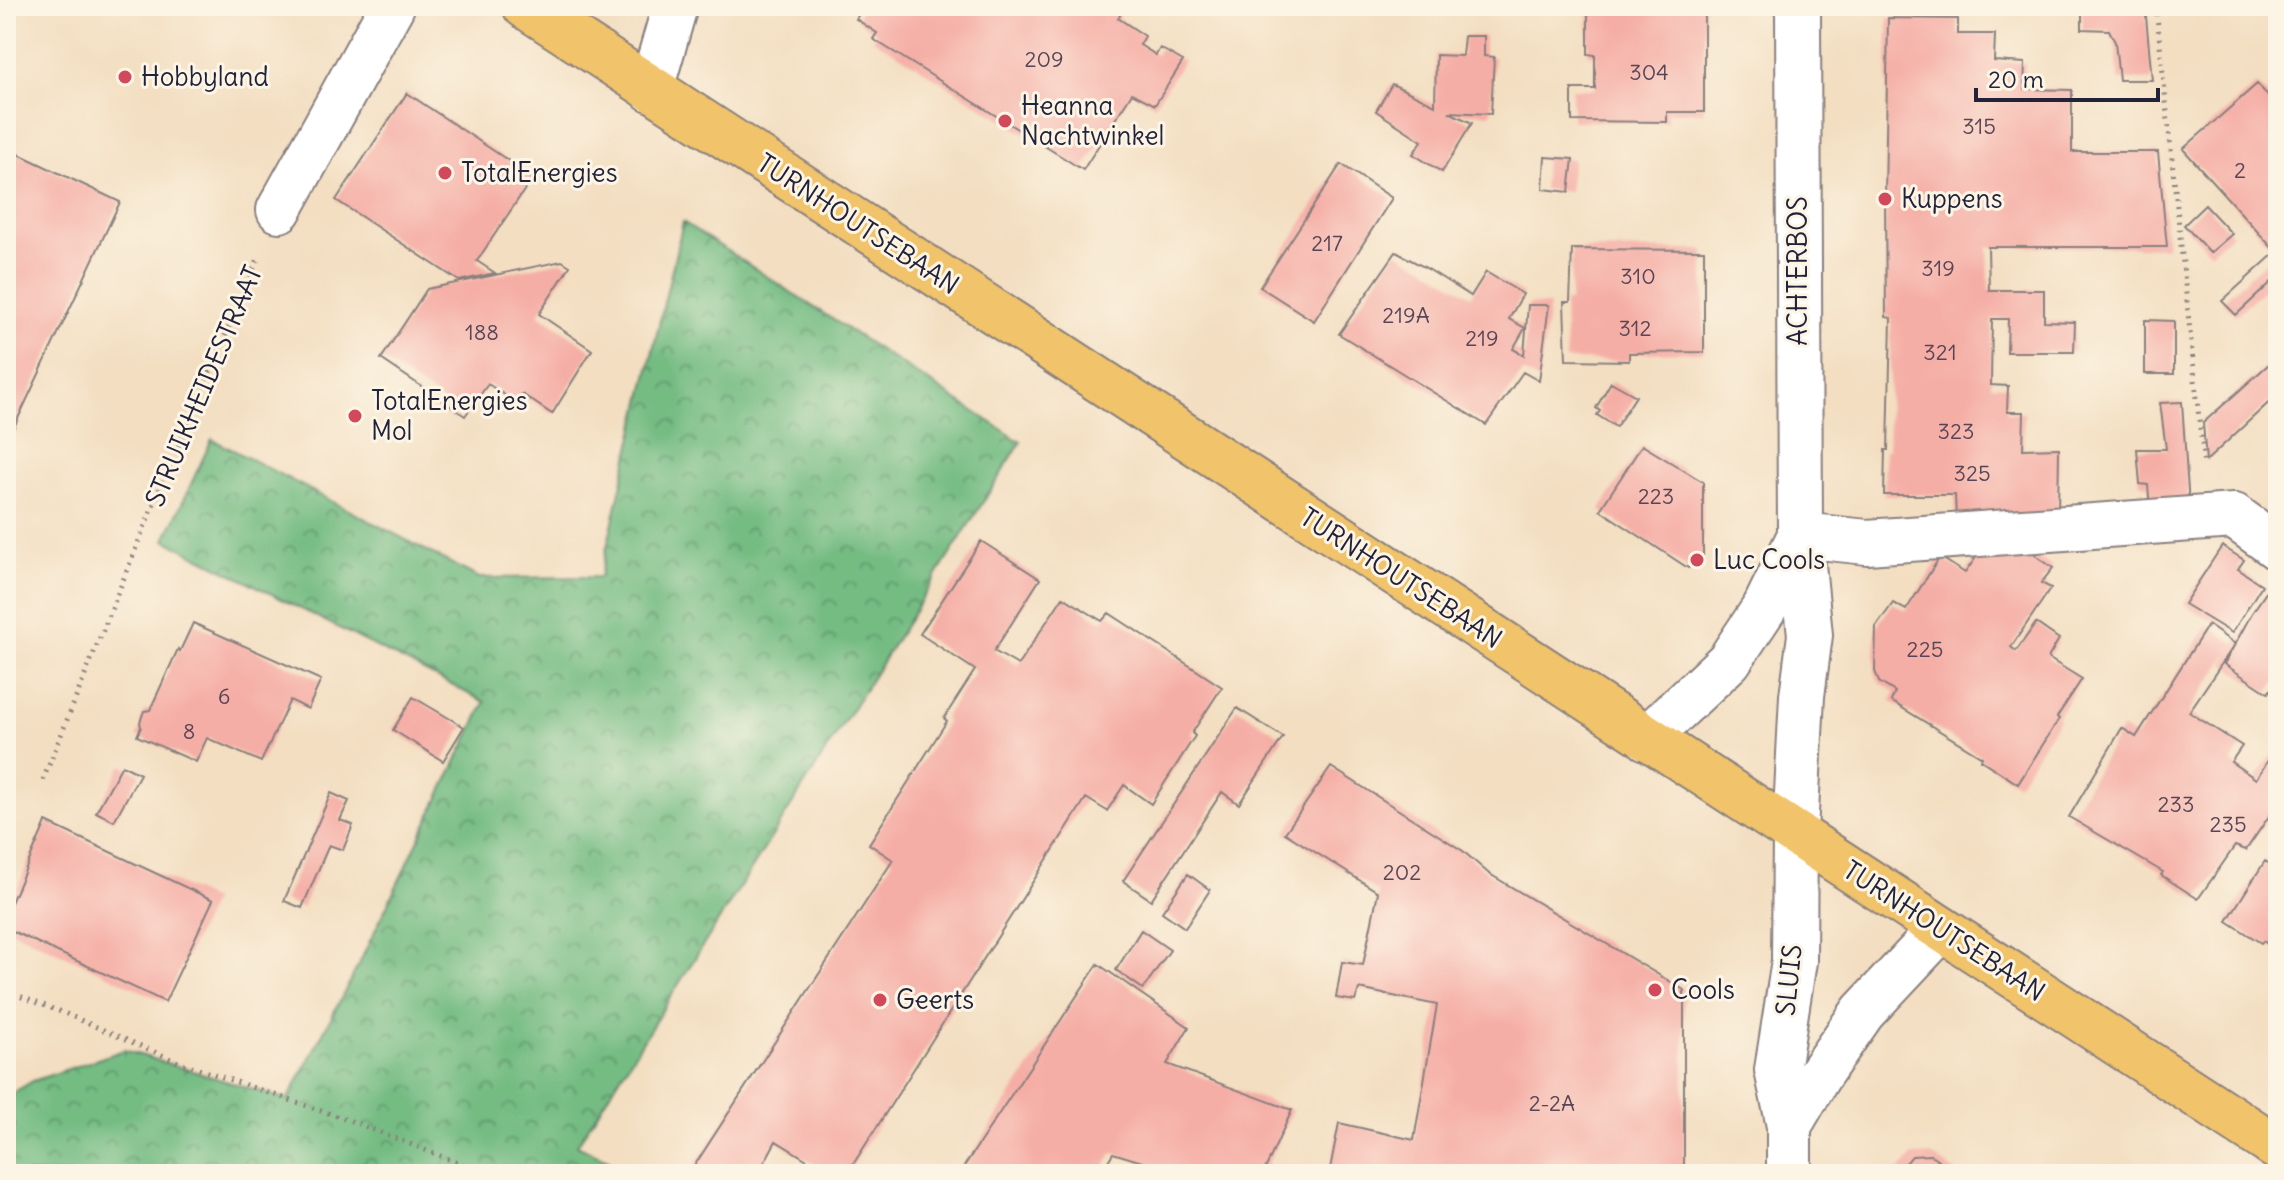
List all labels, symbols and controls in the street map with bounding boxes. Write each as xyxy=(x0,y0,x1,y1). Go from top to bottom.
house number: 209 xyxy=(1024,45,1064,73)
scale bar xyxy=(1976,52,2158,102)
house number: 304 xyxy=(1629,58,1669,86)
place label: Hobbyland xyxy=(141,60,269,93)
text: 20 m xyxy=(1988,64,2044,94)
marker: Hobbyland xyxy=(116,68,134,86)
place label: Heanna Nachtwinkel xyxy=(1021,89,1164,152)
marker: Heanna Nachtwinkel xyxy=(996,112,1014,130)
house number: 315 xyxy=(1962,112,1996,140)
street label: TURNHOUTSEBAAN xyxy=(751,146,965,301)
place label: TotalEnergies xyxy=(461,156,617,189)
house number: 2 xyxy=(2234,156,2246,184)
marker: TotalEnergies xyxy=(436,164,454,182)
place label: Kuppens xyxy=(1901,182,2003,215)
marker: Kuppens xyxy=(1876,190,1894,208)
street label: ACHTERBOS xyxy=(1781,196,1814,346)
house number: 217 xyxy=(1311,229,1343,257)
house number: 319 xyxy=(1921,254,1955,282)
street label: STRUIKHEIDESTRAAT xyxy=(138,260,269,511)
house number: 310 xyxy=(1620,262,1656,290)
house number: 219A xyxy=(1382,301,1430,329)
house number: 312 xyxy=(1618,314,1652,342)
house number: 188 xyxy=(465,318,499,346)
house number: 219 xyxy=(1465,324,1499,352)
house number: 321 xyxy=(1923,338,1957,366)
place label: TotalEnergies Mol xyxy=(371,384,527,447)
marker: TotalEnergies Mol xyxy=(346,407,364,425)
house number: 323 xyxy=(1937,417,1975,445)
house number: 325 xyxy=(1953,459,1991,487)
house number: 223 xyxy=(1638,482,1674,510)
street label: TURNHOUTSEBAAN xyxy=(1294,500,1508,655)
place label: Luc Cools xyxy=(1713,543,1825,576)
marker: Luc Cools xyxy=(1688,551,1706,569)
house number: 225 xyxy=(1907,635,1943,663)
house number: 6 xyxy=(218,682,230,710)
house number: 8 xyxy=(183,717,195,745)
house number: 233 xyxy=(2157,790,2195,818)
house number: 235 xyxy=(2209,810,2247,838)
street label: TURNHOUTSEBAAN xyxy=(1837,853,2051,1008)
house number: 202 xyxy=(1383,858,1421,886)
street label: SLUIS xyxy=(1768,943,1809,1017)
place label: Cools xyxy=(1671,973,1735,1006)
marker: Cools xyxy=(1646,981,1664,999)
place label: Geerts xyxy=(896,983,974,1016)
marker: Geerts xyxy=(871,991,889,1009)
house number: 2-2A xyxy=(1529,1089,1575,1117)

